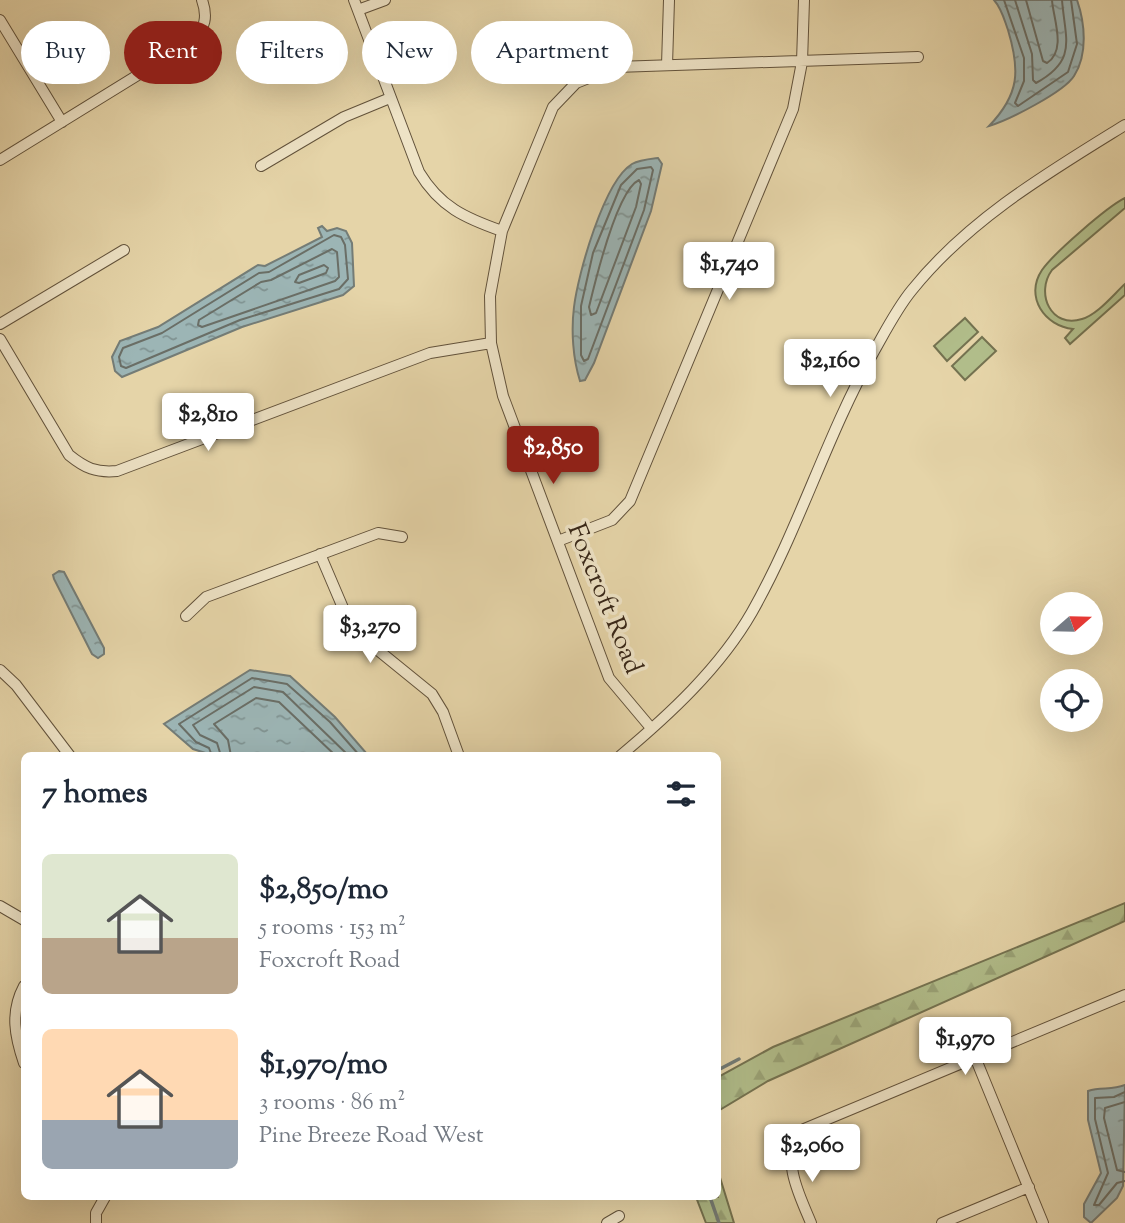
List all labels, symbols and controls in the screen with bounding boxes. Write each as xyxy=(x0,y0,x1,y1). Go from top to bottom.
chip: Buy xyxy=(21,21,110,84)
chip: Rent xyxy=(124,21,222,84)
chip: Filters xyxy=(236,21,348,84)
chip: New xyxy=(362,21,457,84)
chip: Apartment xyxy=(471,21,633,84)
pin: $1,740 xyxy=(672,243,786,302)
text: $1,740 xyxy=(699,248,759,281)
pin: $2,160 xyxy=(773,340,887,399)
text: $2,160 xyxy=(800,345,860,378)
pin: $2,810 xyxy=(151,393,265,453)
text: $2,810 xyxy=(178,399,238,432)
pin: $2,850 xyxy=(496,426,610,486)
text: $2,850 xyxy=(523,432,583,465)
street label: Foxcroft Road xyxy=(557,518,651,680)
north arrow xyxy=(1040,592,1102,654)
map controls xyxy=(1040,592,1103,732)
pin: $3,270 xyxy=(313,606,427,665)
text: $3,270 xyxy=(339,611,401,644)
button: locate xyxy=(1040,669,1103,732)
text: 7 homes xyxy=(42,773,147,816)
icon: filters xyxy=(662,775,700,813)
text: $2,850/mo xyxy=(259,869,388,912)
icon: home xyxy=(98,882,182,966)
text: 5 rooms · 153 m² xyxy=(259,912,406,945)
text: Foxcroft Road xyxy=(259,945,400,978)
pin: $1,970 xyxy=(908,1018,1022,1077)
text: $1,970 xyxy=(935,1023,995,1056)
text: $1,970/mo xyxy=(259,1044,388,1087)
icon: home xyxy=(98,1057,182,1141)
text: 3 rooms · 86 m² xyxy=(259,1087,405,1120)
text: Pine Breeze Road West xyxy=(259,1120,484,1153)
pin: $2,060 xyxy=(755,1124,869,1184)
text: $2,060 xyxy=(780,1130,844,1163)

